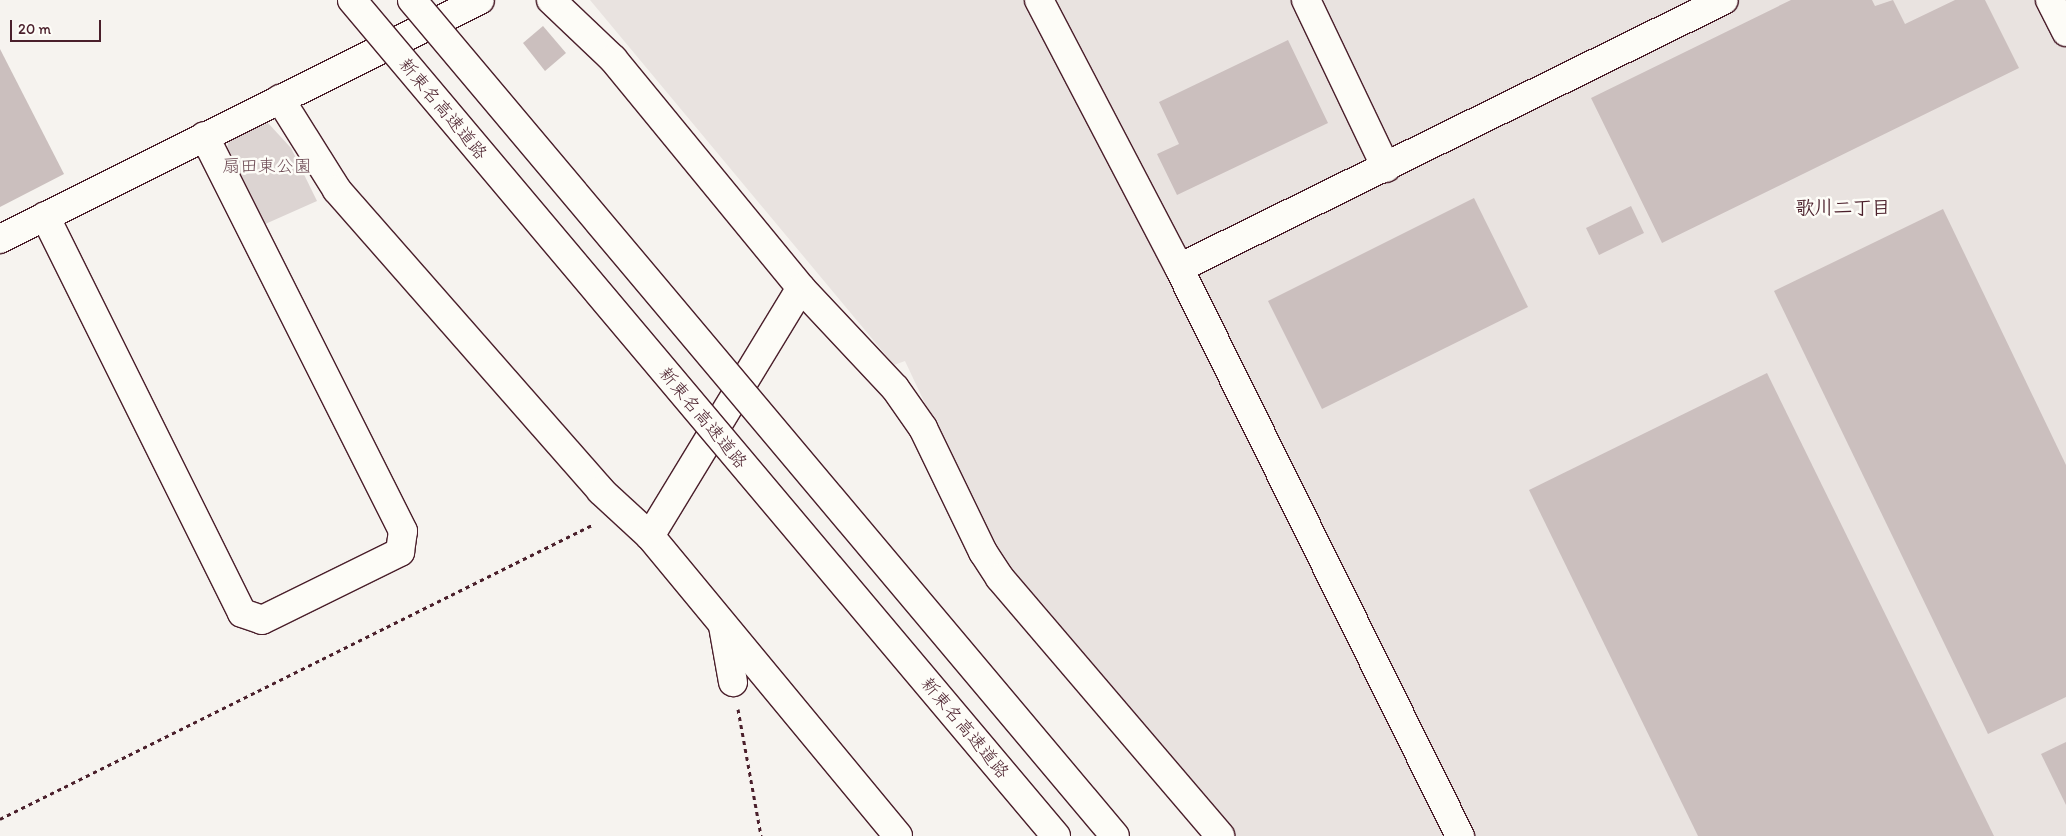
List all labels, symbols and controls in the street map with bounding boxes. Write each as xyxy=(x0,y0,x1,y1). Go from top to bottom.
scale bar xyxy=(12,10,104,42)
text: 20 m xyxy=(18,20,51,38)
street label: 新東名高速道路 xyxy=(394,54,492,164)
park label: 扇田東公園 xyxy=(222,155,312,177)
district label: 歌川二丁目 xyxy=(1796,197,1890,219)
street label: 新東名高速道路 xyxy=(654,363,752,473)
street label: 新東名高速道路 xyxy=(916,673,1014,783)

